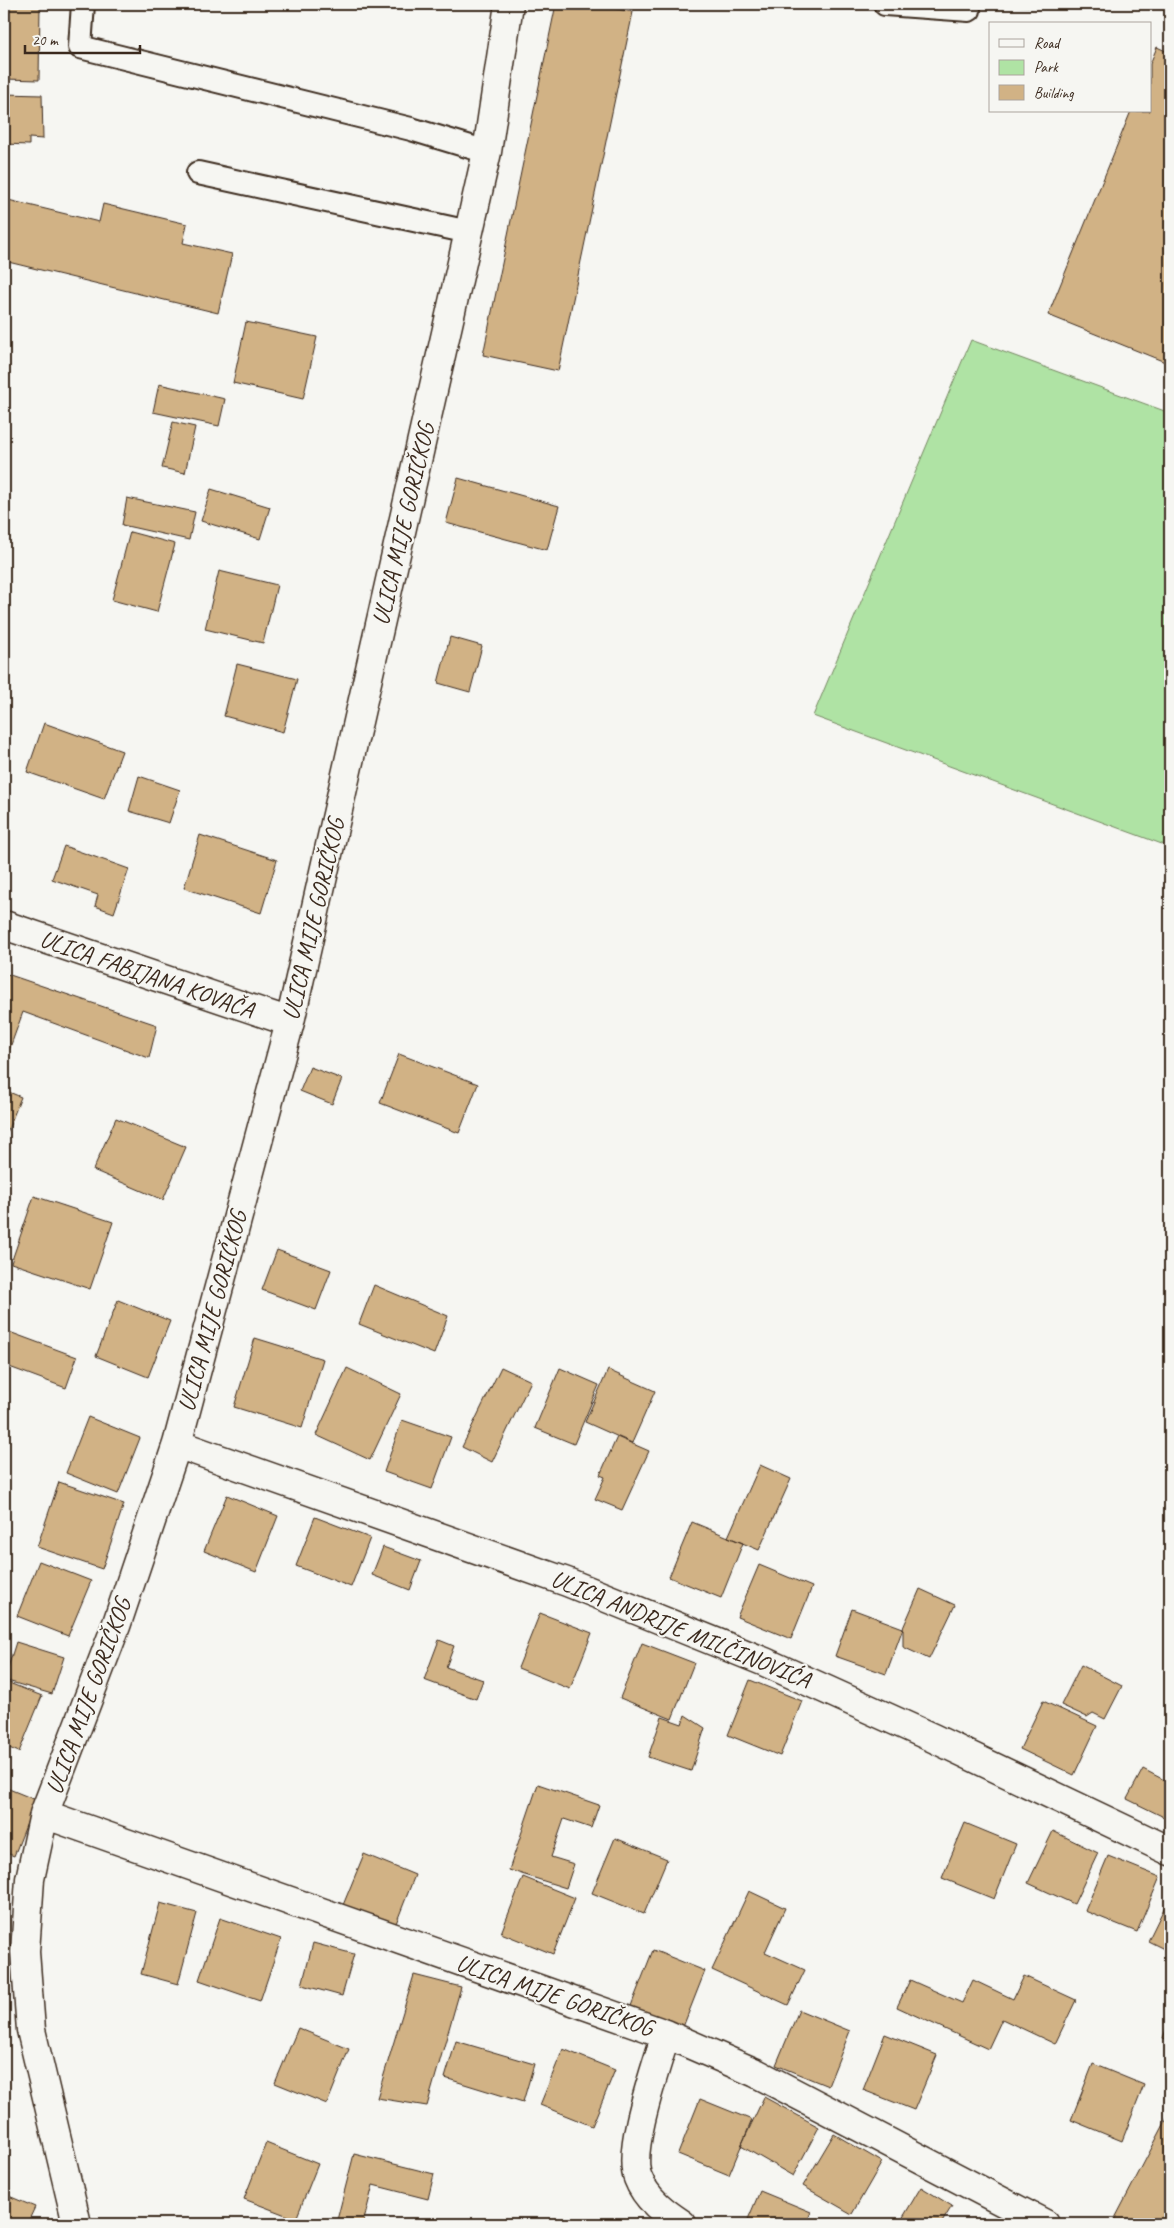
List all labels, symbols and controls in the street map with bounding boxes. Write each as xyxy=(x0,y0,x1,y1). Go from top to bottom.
scale bar xyxy=(25,22,140,54)
legend xyxy=(989,22,1152,112)
text: 20 m xyxy=(32,31,59,50)
text: Road xyxy=(1034,34,1061,53)
text: Park xyxy=(1034,58,1059,77)
text: Building xyxy=(1034,84,1074,103)
street label: ULICA MIJE GORIČKOG xyxy=(365,418,441,628)
street label: ULICA MIJE GORIČKOG xyxy=(275,813,351,1023)
street label: ULICA FABIJANA KOVAČA xyxy=(36,923,259,1025)
street label: ULICA MIJE GORIČKOG xyxy=(171,1206,254,1415)
street label: ULICA ANDRIJE MILČINOVIĆA xyxy=(547,1563,816,1695)
street label: ULICA MIJE GORIČKOG xyxy=(39,1592,138,1798)
street label: ULICA MIJE GORIČKOG xyxy=(453,1947,659,2043)

